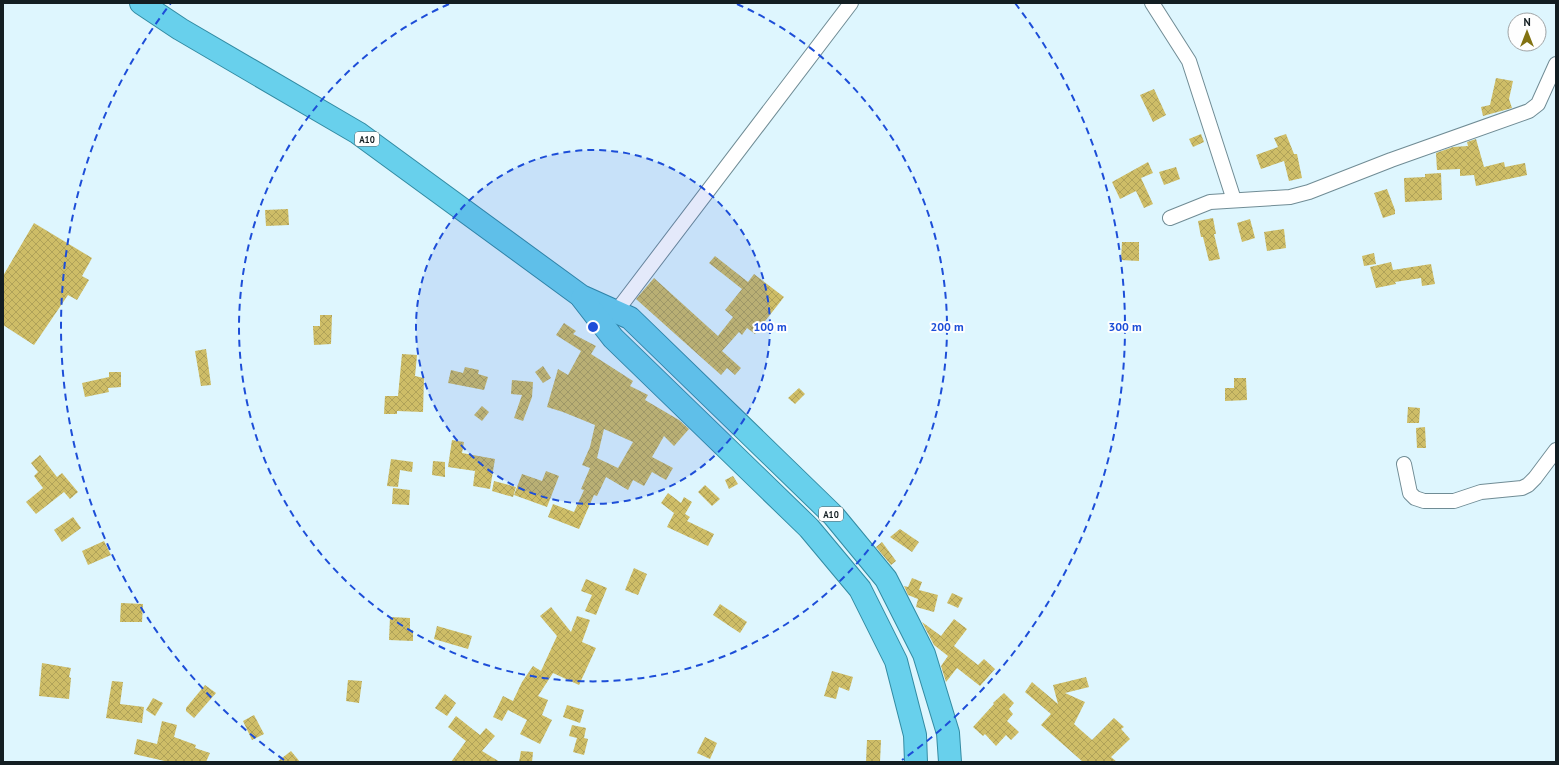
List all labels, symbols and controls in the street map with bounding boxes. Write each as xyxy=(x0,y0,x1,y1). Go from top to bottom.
north arrow xyxy=(1507,12,1547,52)
text: N xyxy=(1523,15,1531,29)
road number: A10 xyxy=(355,132,379,146)
text: 100 m xyxy=(753,319,787,334)
text: 200 m xyxy=(930,319,964,334)
text: 300 m xyxy=(1108,319,1142,334)
centre of rings xyxy=(586,320,600,334)
road number: A10 xyxy=(819,507,843,521)

